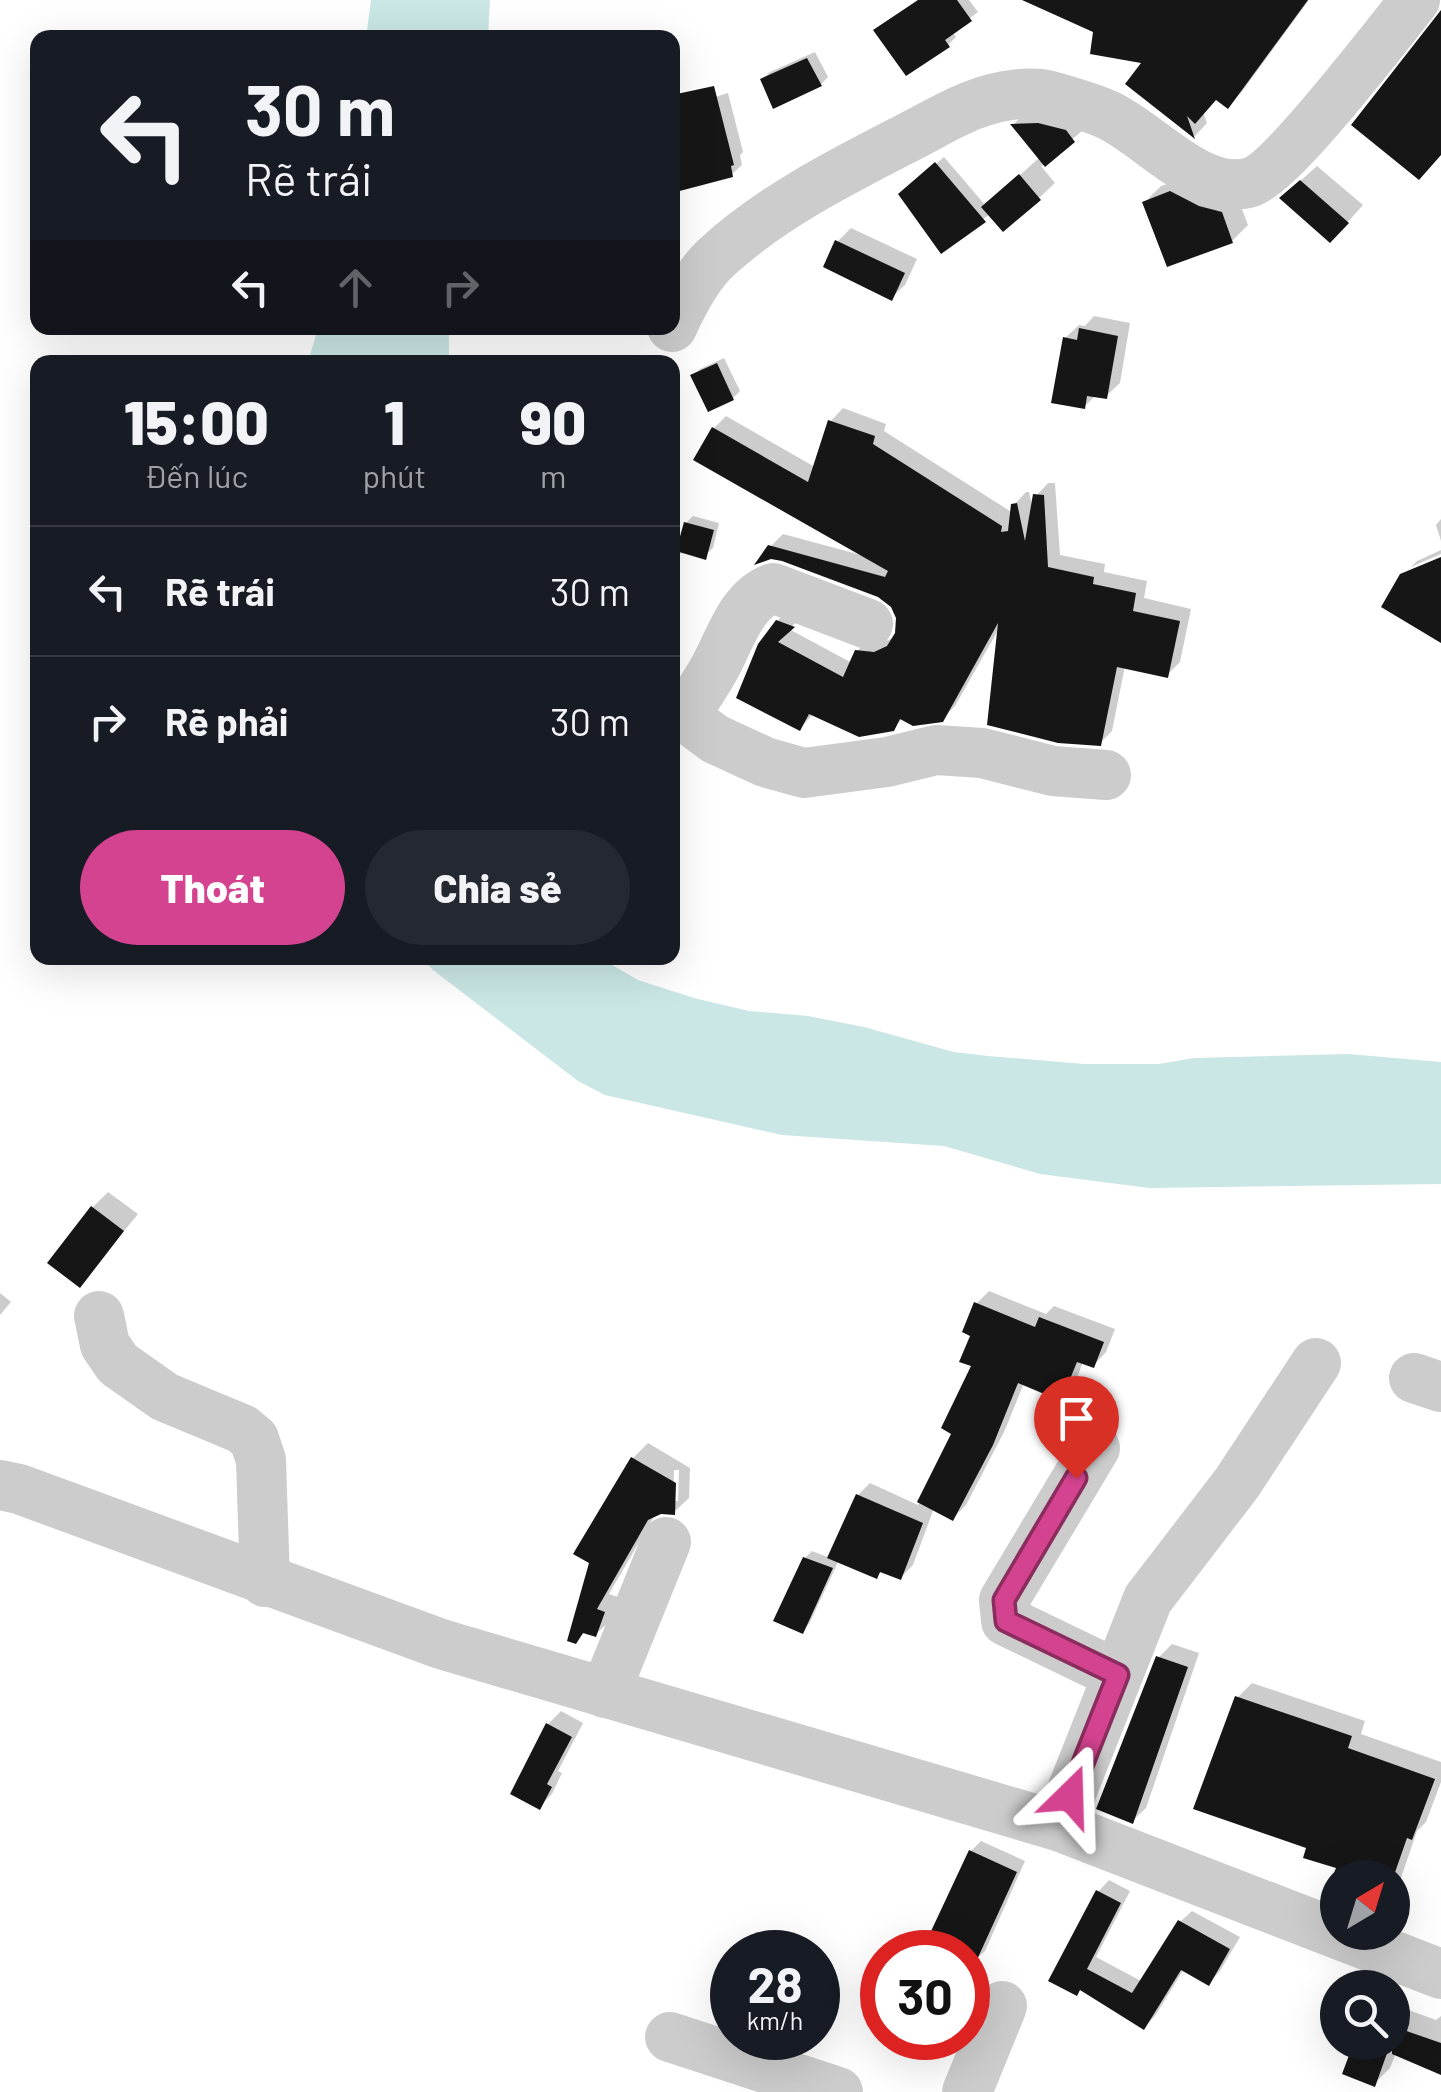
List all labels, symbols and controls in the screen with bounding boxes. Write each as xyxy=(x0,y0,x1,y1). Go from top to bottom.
text: 30 m xyxy=(245,66,395,150)
icon: left xyxy=(80,70,210,200)
text: Rẽ trái xyxy=(245,151,373,205)
icon: left xyxy=(223,260,278,315)
icon: ahead xyxy=(328,260,383,315)
icon: right xyxy=(433,260,488,315)
text: 15:00 xyxy=(124,385,269,457)
text: 1 xyxy=(384,385,405,457)
text: 90 xyxy=(520,385,586,457)
text: Đến lúc xyxy=(144,456,248,494)
text: phút xyxy=(362,456,426,494)
text: m xyxy=(540,456,566,494)
icon: left xyxy=(80,564,135,619)
text: Rẽ trái xyxy=(165,568,275,614)
text: 30 m xyxy=(550,568,630,614)
icon: right xyxy=(80,694,135,749)
text: Rẽ phải xyxy=(165,698,288,744)
text: 30 m xyxy=(550,698,630,744)
button: Thoát xyxy=(80,830,345,945)
button: Chia sẻ xyxy=(365,830,630,945)
pin xyxy=(1034,1376,1119,1479)
icon: arrive xyxy=(1049,1391,1104,1446)
position arrow xyxy=(1018,1744,1122,1848)
north arrow xyxy=(1320,1860,1410,1950)
map controls xyxy=(1320,1860,1410,2060)
speed limit sign: 30 xyxy=(860,1930,990,2060)
text: 28 xyxy=(747,1953,803,2013)
button: search xyxy=(1320,1970,1410,2060)
text: km/h xyxy=(747,2005,803,2035)

